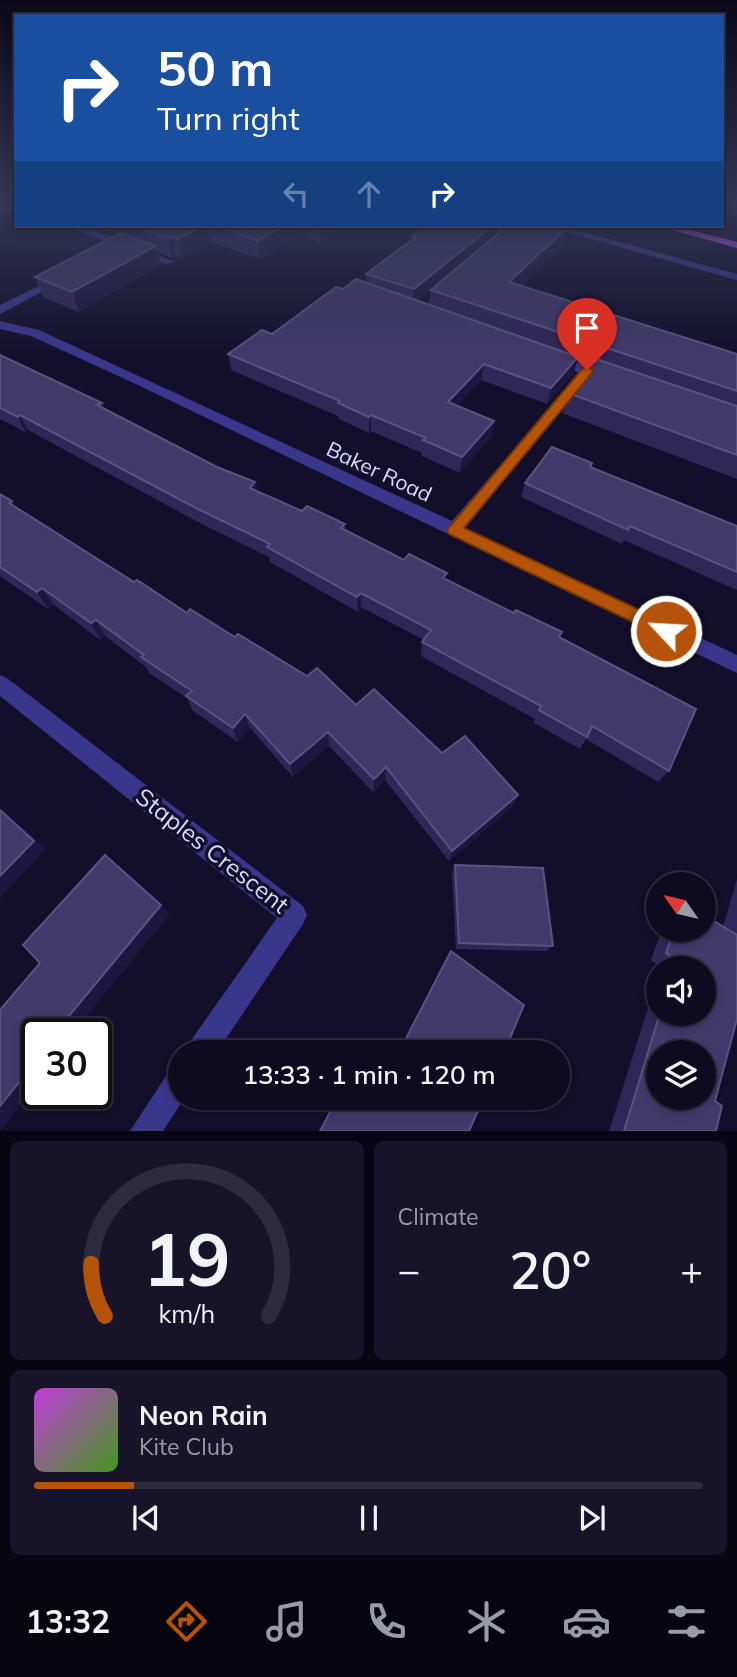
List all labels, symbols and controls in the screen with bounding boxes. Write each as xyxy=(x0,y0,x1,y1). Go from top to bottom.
text: 50 m xyxy=(157,37,273,98)
icon: right xyxy=(42,42,133,133)
text: Turn right xyxy=(157,98,300,138)
icon: left xyxy=(277,175,315,213)
icon: ahead xyxy=(350,175,388,213)
icon: right xyxy=(423,175,461,213)
pin xyxy=(557,298,617,370)
icon: arrive xyxy=(568,309,606,347)
street label: Baker Road xyxy=(323,435,436,507)
position arrow xyxy=(629,594,703,668)
street label: Staples Crescent xyxy=(130,781,295,919)
north arrow xyxy=(646,872,716,942)
map controls xyxy=(646,872,716,1110)
button: sound xyxy=(646,956,716,1026)
speed limit sign: 30 xyxy=(21,1018,112,1109)
button: layers xyxy=(646,1040,716,1110)
text: 13:33 · 1 min · 120 m xyxy=(242,1058,496,1091)
text: Climate xyxy=(398,1202,479,1231)
text: 19 xyxy=(143,1214,230,1305)
text: 20° xyxy=(509,1237,591,1302)
text: − xyxy=(398,1246,420,1294)
text: + xyxy=(680,1246,703,1294)
text: km/h xyxy=(158,1298,215,1329)
text: Neon Rain xyxy=(139,1399,268,1432)
text: Kite Club xyxy=(139,1432,234,1461)
icon: previous xyxy=(127,1499,165,1537)
icon: pause xyxy=(350,1499,388,1537)
icon: next xyxy=(573,1499,611,1537)
icon: directions xyxy=(162,1597,211,1646)
icon: music xyxy=(262,1597,311,1646)
icon: phone xyxy=(362,1597,411,1646)
icon: climate xyxy=(462,1597,511,1646)
icon: car xyxy=(562,1597,611,1646)
icon: filters xyxy=(662,1597,711,1646)
text: 13:32 xyxy=(26,1601,110,1641)

